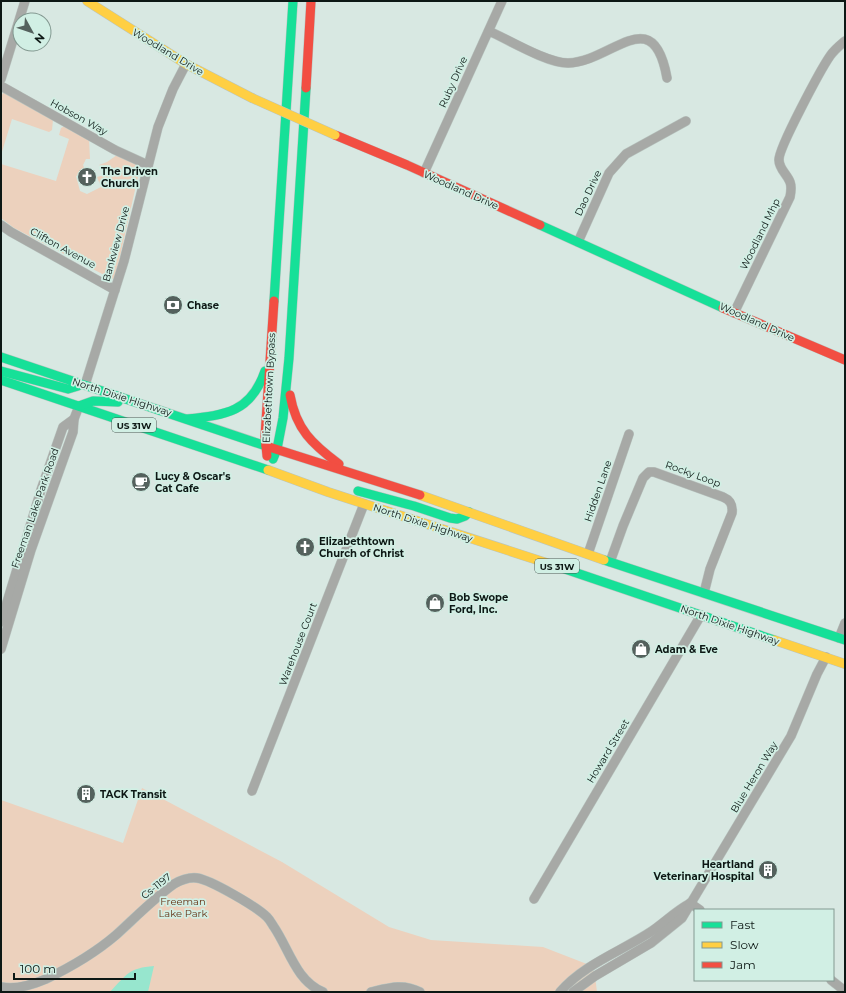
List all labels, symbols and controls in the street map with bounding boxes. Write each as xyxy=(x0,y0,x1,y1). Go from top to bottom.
north arrow xyxy=(12,12,52,52)
street label: Woodland Drive xyxy=(130,26,206,78)
text: N xyxy=(31,31,48,46)
street label: Ruby Drive xyxy=(436,54,470,110)
street label: Hobson Way xyxy=(48,96,110,138)
place label: The Driven Church xyxy=(101,165,158,190)
church icon: The Driven Church xyxy=(76,166,98,188)
street label: Woodland Drive xyxy=(421,168,501,212)
street label: Dao Drive xyxy=(572,168,604,218)
street label: Woodland Mhp xyxy=(737,196,783,272)
street label: Bankview Drive xyxy=(100,205,132,283)
street label: Clifton Avenue xyxy=(28,225,98,271)
bank icon: Chase xyxy=(162,294,184,316)
place label: Chase xyxy=(187,299,219,312)
street label: Woodland Drive xyxy=(717,300,797,344)
street label: Elizabethtown Bypass xyxy=(260,332,278,443)
street label: North Dixie Highway xyxy=(71,375,174,419)
road number: US 31W xyxy=(112,418,156,432)
street label: Freeman Lake Park Road xyxy=(8,446,62,570)
street label: Hidden Lane xyxy=(581,458,615,524)
street label: Rocky Loop xyxy=(664,458,723,490)
place label: Lucy & Oscar's Cat Cafe xyxy=(155,470,231,495)
cafe icon: Lucy & Oscar's Cat Cafe xyxy=(130,471,152,493)
street label: North Dixie Highway xyxy=(372,501,475,545)
place label: Elizabethtown Church of Christ xyxy=(319,535,405,560)
church icon: Elizabethtown Church of Christ xyxy=(294,536,316,558)
road number: US 31W xyxy=(535,559,579,573)
place label: Bob Swope Ford, Inc. xyxy=(449,591,508,616)
shop icon: Bob Swope Ford, Inc. xyxy=(424,592,446,614)
street label: Warehouse Court xyxy=(276,601,320,687)
street label: North Dixie Highway xyxy=(679,602,782,648)
shop icon: Adam & Eve xyxy=(630,638,652,660)
place label: Adam & Eve xyxy=(654,643,718,656)
street label: Howard Street xyxy=(584,717,632,785)
street label: Blue Heron Way xyxy=(728,738,781,815)
building icon: TACK Transit xyxy=(75,783,97,805)
place label: TACK Transit xyxy=(100,788,167,801)
place label: Heartland Veterinary Hospital xyxy=(653,858,754,883)
building icon: Heartland Veterinary Hospital xyxy=(757,859,779,881)
street label: Cs-1197 xyxy=(138,870,174,902)
park label: Freeman Lake Park xyxy=(158,895,208,920)
legend xyxy=(694,909,834,981)
text: Fast xyxy=(730,917,755,932)
text: Slow xyxy=(730,937,759,952)
scale bar xyxy=(14,955,135,981)
text: Jam xyxy=(729,957,756,972)
text: 100 m xyxy=(20,961,56,976)

